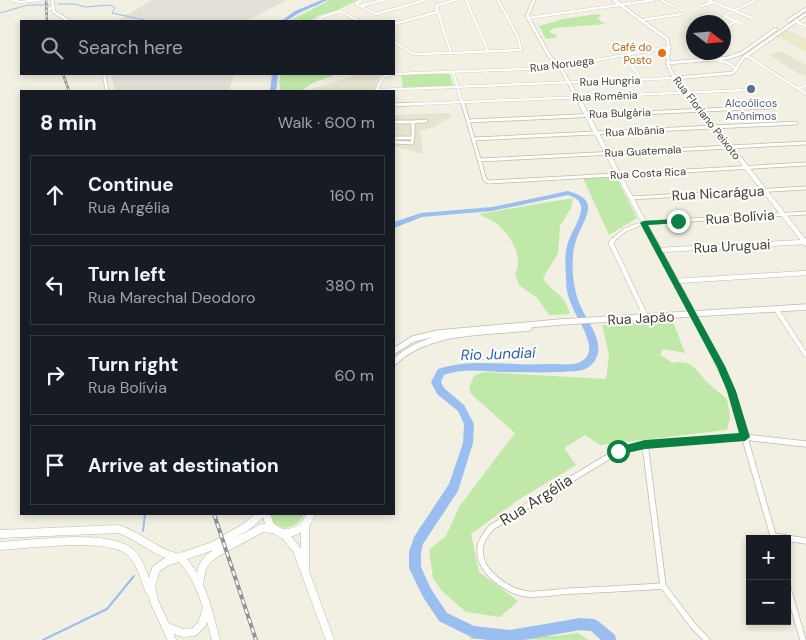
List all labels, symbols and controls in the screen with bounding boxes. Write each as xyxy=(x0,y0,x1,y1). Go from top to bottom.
north arrow xyxy=(686,15,731,60)
search box xyxy=(20,20,395,75)
icon: search xyxy=(38,34,66,62)
text: Search here xyxy=(78,35,183,60)
place label: Café do Posto xyxy=(612,40,652,67)
marker: Café do Posto xyxy=(656,47,668,59)
street label: Rua Noruega xyxy=(529,53,595,75)
street label: Rua Hungria xyxy=(579,73,641,89)
street label: Rua Floriano Peixoto xyxy=(670,73,744,163)
marker: Alcoólicos Anônimos xyxy=(745,83,757,95)
street label: Rua Romênia xyxy=(572,88,638,104)
place label: Alcoólicos Anônimos xyxy=(725,96,777,123)
street label: Rua Bulgária xyxy=(589,105,651,121)
text: 8 min xyxy=(40,109,97,137)
text: Walk · 600 m xyxy=(278,112,375,133)
street label: Rua Albânia xyxy=(605,122,665,140)
street label: Rua Guatemala xyxy=(604,142,682,160)
street label: Rua Costa Rica xyxy=(610,164,686,182)
text: Continue xyxy=(88,172,174,197)
icon: ahead xyxy=(41,181,69,209)
street label: Rua Nicarágua xyxy=(671,182,765,204)
text: 160 m xyxy=(330,185,374,206)
text: Rua Argélia xyxy=(88,197,170,218)
street label: Rua Bolívia xyxy=(705,206,775,228)
route end xyxy=(667,210,690,233)
street label: Rua Uruguai xyxy=(693,235,771,257)
text: Turn left xyxy=(88,262,166,287)
icon: left xyxy=(41,271,69,299)
text: 380 m xyxy=(325,275,374,296)
text: Rua Marechal Deodoro xyxy=(88,287,256,308)
street label: Rua Japão xyxy=(607,307,675,329)
water label: Rio Jundiaí xyxy=(460,343,537,365)
text: Turn right xyxy=(88,352,178,377)
icon: right xyxy=(41,361,69,389)
text: 60 m xyxy=(334,365,374,386)
text: Rua Bolívia xyxy=(88,377,167,398)
route start xyxy=(607,440,630,463)
icon: arrive xyxy=(41,451,69,479)
text: Arrive at destination xyxy=(88,453,279,478)
street label: Rua Argélia xyxy=(496,469,576,531)
map controls xyxy=(746,535,791,625)
button: + xyxy=(746,535,791,580)
button: − xyxy=(746,580,791,625)

